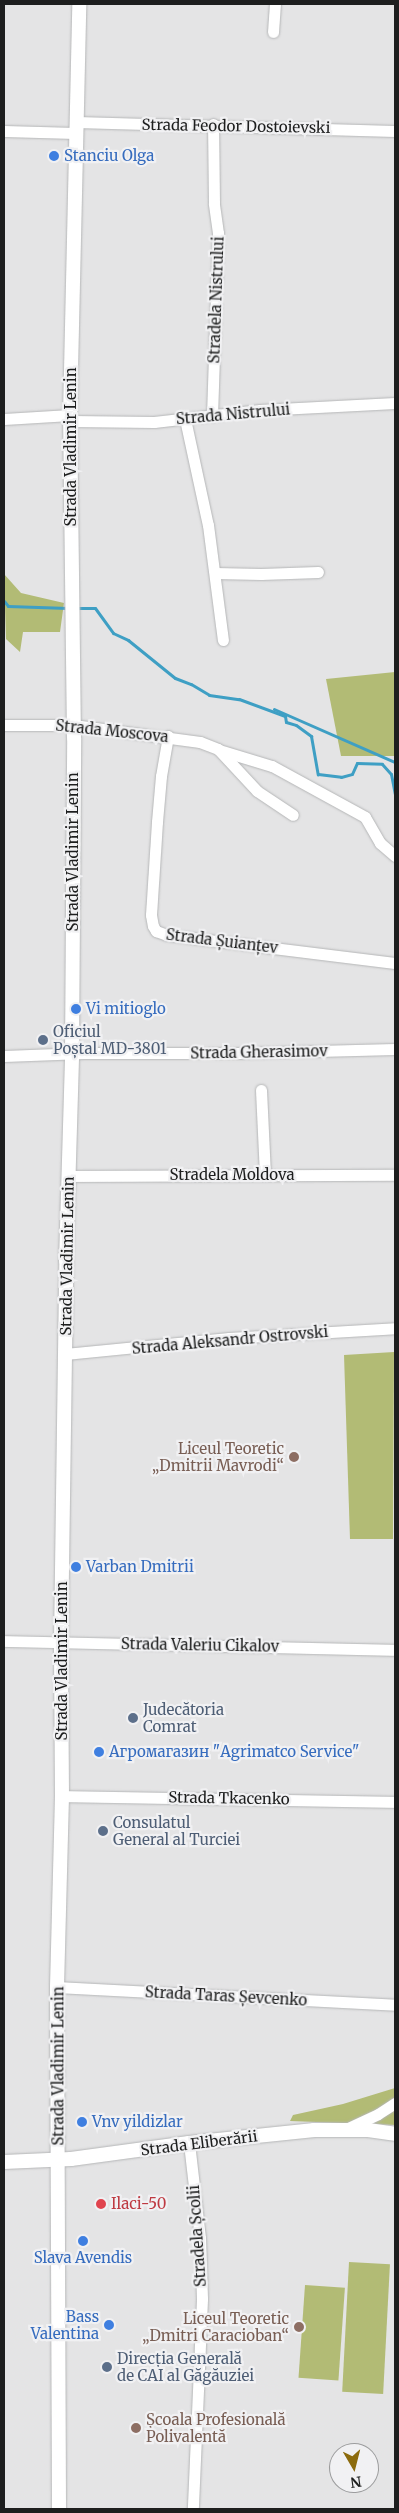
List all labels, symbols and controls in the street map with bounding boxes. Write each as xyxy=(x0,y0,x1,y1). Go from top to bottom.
street label: Strada Feodor Dostoievski xyxy=(141,115,331,137)
place label: Stanciu Olga xyxy=(64,147,154,165)
marker: Stanciu Olga xyxy=(48,150,60,162)
street label: Stradela Nistrului xyxy=(205,236,227,364)
street label: Strada Vladimir Lenin xyxy=(62,367,80,527)
street label: Strada Nistrului xyxy=(175,400,291,428)
street label: Strada Moscova xyxy=(55,716,169,746)
street label: Strada Vladimir Lenin xyxy=(64,772,82,932)
street label: Strada Șuianțev xyxy=(165,925,279,957)
place label: Vi mitioglo xyxy=(86,1000,166,1018)
marker: Vi mitioglo xyxy=(70,1003,82,1015)
place label: Oficiul Poștal MD-3801 xyxy=(53,1022,167,1057)
marker: Oficiul Poștal MD-3801 xyxy=(37,1034,49,1046)
street label: Strada Gherasimov xyxy=(190,1042,328,1062)
street label: Stradela Moldova xyxy=(170,1166,294,1184)
street label: Strada Vladimir Lenin xyxy=(57,1176,77,1336)
street label: Strada Aleksandr Ostrovski xyxy=(131,1322,329,1358)
place label: Liceul Teoretic „Dmitrii Mavrodi“ xyxy=(152,1439,284,1474)
marker: Liceul Teoretic „Dmitrii Mavrodi“ xyxy=(288,1451,300,1463)
place label: Varban Dmitrii xyxy=(86,1558,194,1576)
marker: Varban Dmitrii xyxy=(70,1561,82,1573)
street label: Strada Vladimir Lenin xyxy=(53,1581,71,1741)
street label: Strada Valeriu Cikalov xyxy=(121,1635,279,1655)
place label: Judecătoria Comrat xyxy=(143,1700,224,1735)
marker: Judecătoria Comrat xyxy=(127,1712,139,1724)
place label: Агромагазин "Agrimatco Service" xyxy=(109,1743,357,1761)
marker: Агромагазин "Agrimatco Service" xyxy=(93,1746,105,1758)
street label: Strada Tkacenko xyxy=(168,1788,290,1808)
place label: Consulatul General al Turciei xyxy=(113,1813,240,1848)
marker: Consulatul General al Turciei xyxy=(97,1825,109,1837)
street label: Strada Taras Șevcenko xyxy=(144,1983,308,2009)
street label: Strada Vladimir Lenin xyxy=(49,1986,67,2146)
place label: Vnv yildizlar xyxy=(92,2113,183,2131)
marker: Vnv yildizlar xyxy=(76,2116,88,2128)
street label: Strada Eliberării xyxy=(140,2127,258,2159)
street label: Stradela Școlii xyxy=(184,2184,210,2288)
place label: Ilaci-50 xyxy=(111,2195,166,2213)
marker: Ilaci-50 xyxy=(95,2198,107,2210)
marker: Slava Avendis xyxy=(77,2235,89,2247)
place label: Slava Avendis xyxy=(34,2249,132,2267)
place label: Bass Valentina xyxy=(31,2307,99,2342)
place label: Liceul Teoretic „Dmitri Caracioban“ xyxy=(142,2309,289,2344)
marker: Bass Valentina xyxy=(103,2319,115,2331)
marker: Liceul Teoretic „Dmitri Caracioban“ xyxy=(293,2321,305,2333)
place label: Direcția Generală de CAI al Găgăuziei xyxy=(117,2349,254,2384)
marker: Direcția Generală de CAI al Găgăuziei xyxy=(101,2361,113,2373)
place label: Școala Profesională Polivalentă xyxy=(146,2410,286,2445)
marker: Școala Profesională Polivalentă xyxy=(130,2422,142,2434)
north arrow xyxy=(329,2443,379,2493)
text: N xyxy=(349,2472,363,2492)

